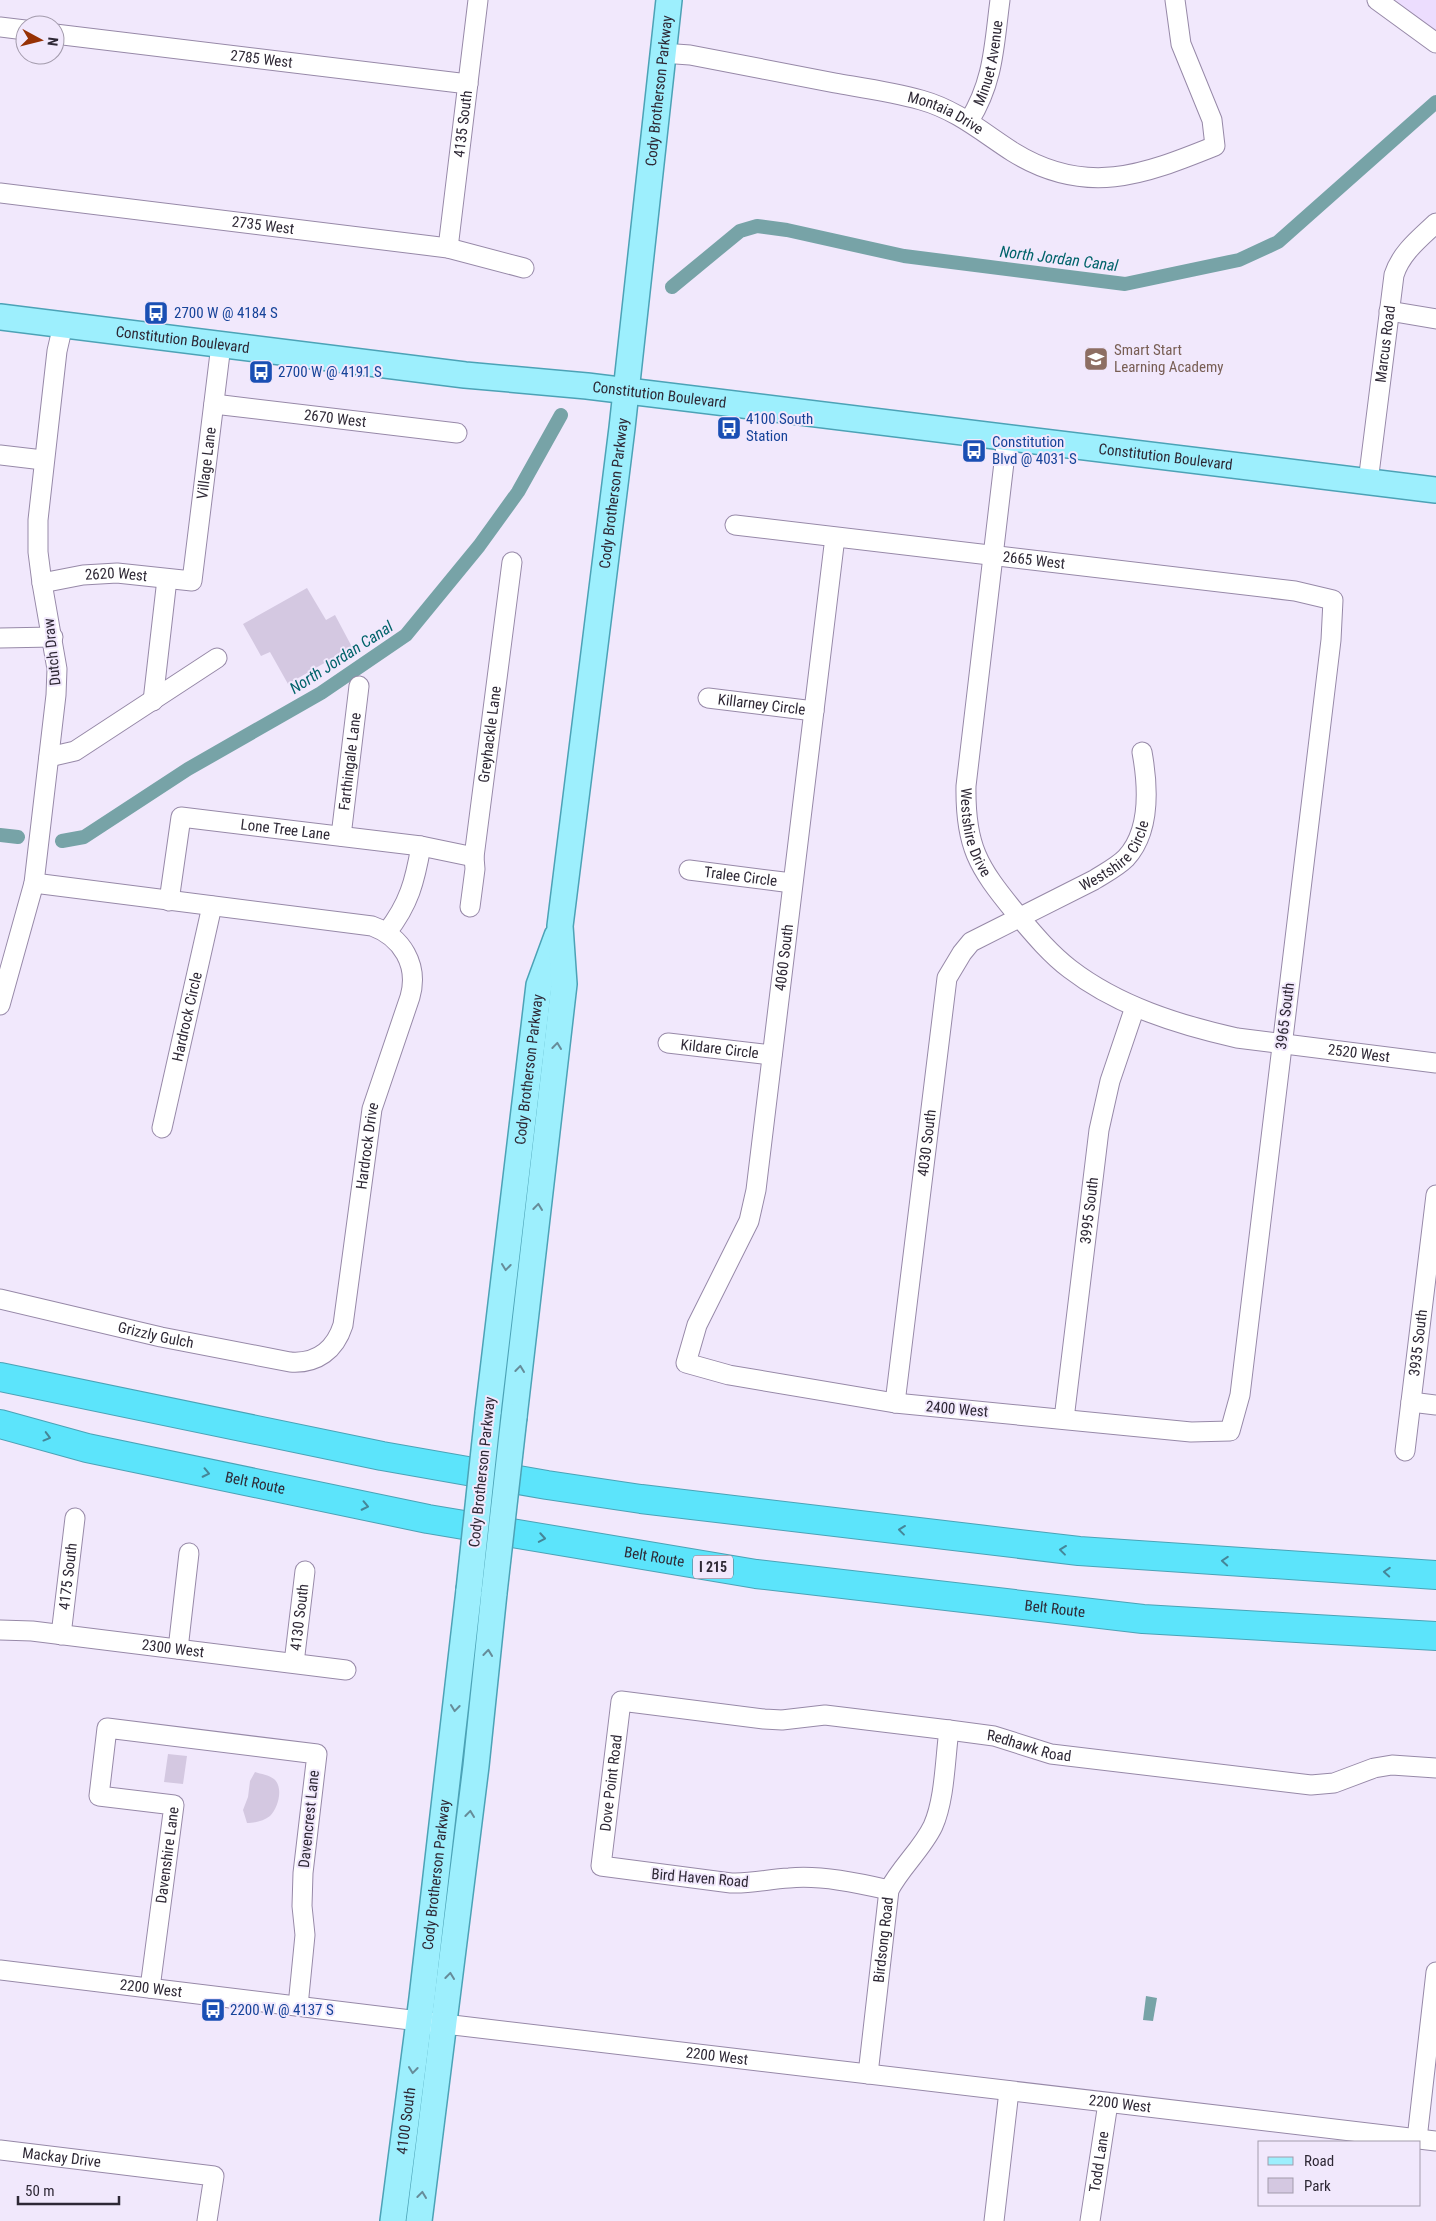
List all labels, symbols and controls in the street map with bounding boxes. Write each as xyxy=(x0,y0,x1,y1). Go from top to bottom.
north arrow xyxy=(15,15,65,65)
street label: Cody Brotherson Parkway xyxy=(642,15,676,167)
street label: Minuet Avenue xyxy=(970,19,1006,109)
text: N xyxy=(44,36,61,47)
street label: 2785 West xyxy=(229,46,294,72)
street label: Montaia Drive xyxy=(906,88,987,138)
street label: 4135 South xyxy=(450,89,476,158)
street label: 2735 West xyxy=(231,213,295,238)
water label: North Jordan Canal xyxy=(999,242,1120,275)
bus stop icon: 2700 W @ 4184 S xyxy=(143,300,169,326)
place label: 2700 W @ 4184 S xyxy=(174,304,278,322)
street label: Marcus Road xyxy=(1372,304,1399,384)
street label: Constitution Boulevard xyxy=(115,323,251,357)
place label: Smart Start Learning Academy xyxy=(1114,341,1224,376)
school or university icon: Smart Start Learning Academy xyxy=(1083,346,1109,372)
bus stop icon: 2700 W @ 4191 S xyxy=(248,359,274,385)
place label: 2700 W @ 4191 S xyxy=(278,363,382,381)
street label: Constitution Boulevard xyxy=(591,378,727,412)
street label: 2670 West xyxy=(303,406,367,431)
place label: 4100 South Station xyxy=(746,410,813,445)
bus stop icon: 4100 South Station xyxy=(716,415,742,441)
street label: Cody Brotherson Parkway xyxy=(596,417,632,570)
street label: Village Lane xyxy=(193,426,220,500)
place label: Constitution Blvd @ 4031 S xyxy=(992,433,1077,468)
bus stop icon: Constitution Blvd @ 4031 S xyxy=(961,438,987,464)
street label: Constitution Boulevard xyxy=(1098,440,1234,474)
street label: 2665 West xyxy=(1002,548,1066,573)
street label: 2620 West xyxy=(84,564,148,585)
street label: Dutch Draw xyxy=(39,617,64,687)
water label: North Jordan Canal xyxy=(286,617,397,698)
street label: Greyhackle Lane xyxy=(475,685,505,784)
street label: Killarney Circle xyxy=(717,690,806,719)
street label: Farthingale Lane xyxy=(335,711,365,812)
street label: Westshire Drive xyxy=(957,788,995,880)
street label: Lone Tree Lane xyxy=(240,815,331,844)
street label: Westshire Circle xyxy=(1076,819,1153,895)
street label: Tralee Circle xyxy=(703,863,778,890)
street label: 4060 South xyxy=(771,923,797,992)
street label: Hardrock Circle xyxy=(168,970,206,1063)
street label: 3965 South xyxy=(1272,981,1298,1051)
street label: Cody Brotherson Parkway xyxy=(511,993,547,1146)
street label: Kildare Circle xyxy=(680,1036,760,1062)
street label: 2520 West xyxy=(1327,1040,1391,1066)
one-way arrow xyxy=(551,1041,562,1049)
street label: Hardrock Drive xyxy=(352,1100,383,1190)
street label: 4030 South xyxy=(914,1108,940,1177)
street label: 3995 South xyxy=(1076,1176,1102,1245)
one-way arrow xyxy=(532,1203,543,1211)
one-way arrow xyxy=(501,1263,512,1271)
street label: 3935 South xyxy=(1405,1308,1431,1377)
street label: Grizzly Gulch xyxy=(116,1318,195,1352)
one-way arrow xyxy=(514,1364,525,1372)
street label: Cody Brotherson Parkway xyxy=(465,1396,499,1548)
street label: 2400 West xyxy=(925,1397,989,1421)
one-way arrow xyxy=(43,1431,52,1442)
one-way arrow xyxy=(201,1467,210,1477)
street label: Belt Route xyxy=(224,1468,287,1498)
one-way arrow xyxy=(360,1500,369,1511)
one-way arrow xyxy=(897,1525,905,1536)
one-way arrow xyxy=(537,1533,546,1543)
street label: 4175 South xyxy=(55,1542,81,1611)
street label: Belt Route xyxy=(623,1543,686,1571)
one-way arrow xyxy=(1059,1545,1067,1556)
road number: I 215 xyxy=(693,1555,733,1578)
one-way arrow xyxy=(1221,1556,1229,1567)
one-way arrow xyxy=(1383,1566,1391,1577)
street label: 4130 South xyxy=(287,1583,312,1652)
street label: Belt Route xyxy=(1024,1596,1086,1621)
street label: 2300 West xyxy=(141,1636,205,1661)
one-way arrow xyxy=(482,1649,493,1657)
one-way arrow xyxy=(450,1704,461,1712)
street label: Redhawk Road xyxy=(986,1726,1072,1765)
street label: Dove Point Road xyxy=(596,1734,626,1832)
street label: Davencrest Lane xyxy=(295,1769,323,1869)
street label: Cody Brotherson Parkway xyxy=(419,1798,454,1951)
street label: Davenshire Lane xyxy=(152,1806,183,1905)
one-way arrow xyxy=(464,1810,475,1818)
street label: Bird Haven Road xyxy=(651,1865,749,1891)
street label: Birdsong Road xyxy=(869,1896,897,1984)
one-way arrow xyxy=(444,1972,455,1980)
street label: 2200 West xyxy=(119,1976,183,2001)
bus stop icon: 2200 W @ 4137 S xyxy=(200,1997,226,2023)
place label: 2200 W @ 4137 S xyxy=(230,2001,334,2019)
street label: 2200 West xyxy=(685,2044,749,2069)
one-way arrow xyxy=(408,2065,418,2074)
street label: 4100 South xyxy=(393,2086,419,2155)
street label: 2200 West xyxy=(1088,2091,1152,2116)
street label: Todd Lane xyxy=(1086,2130,1113,2193)
legend xyxy=(1258,2141,1421,2206)
street label: Mackay Drive xyxy=(21,2144,102,2171)
text: Road xyxy=(1304,2152,1334,2170)
scale bar xyxy=(18,2174,119,2206)
text: Park xyxy=(1304,2177,1331,2195)
text: 50 m xyxy=(25,2182,55,2200)
one-way arrow xyxy=(416,2191,427,2199)

